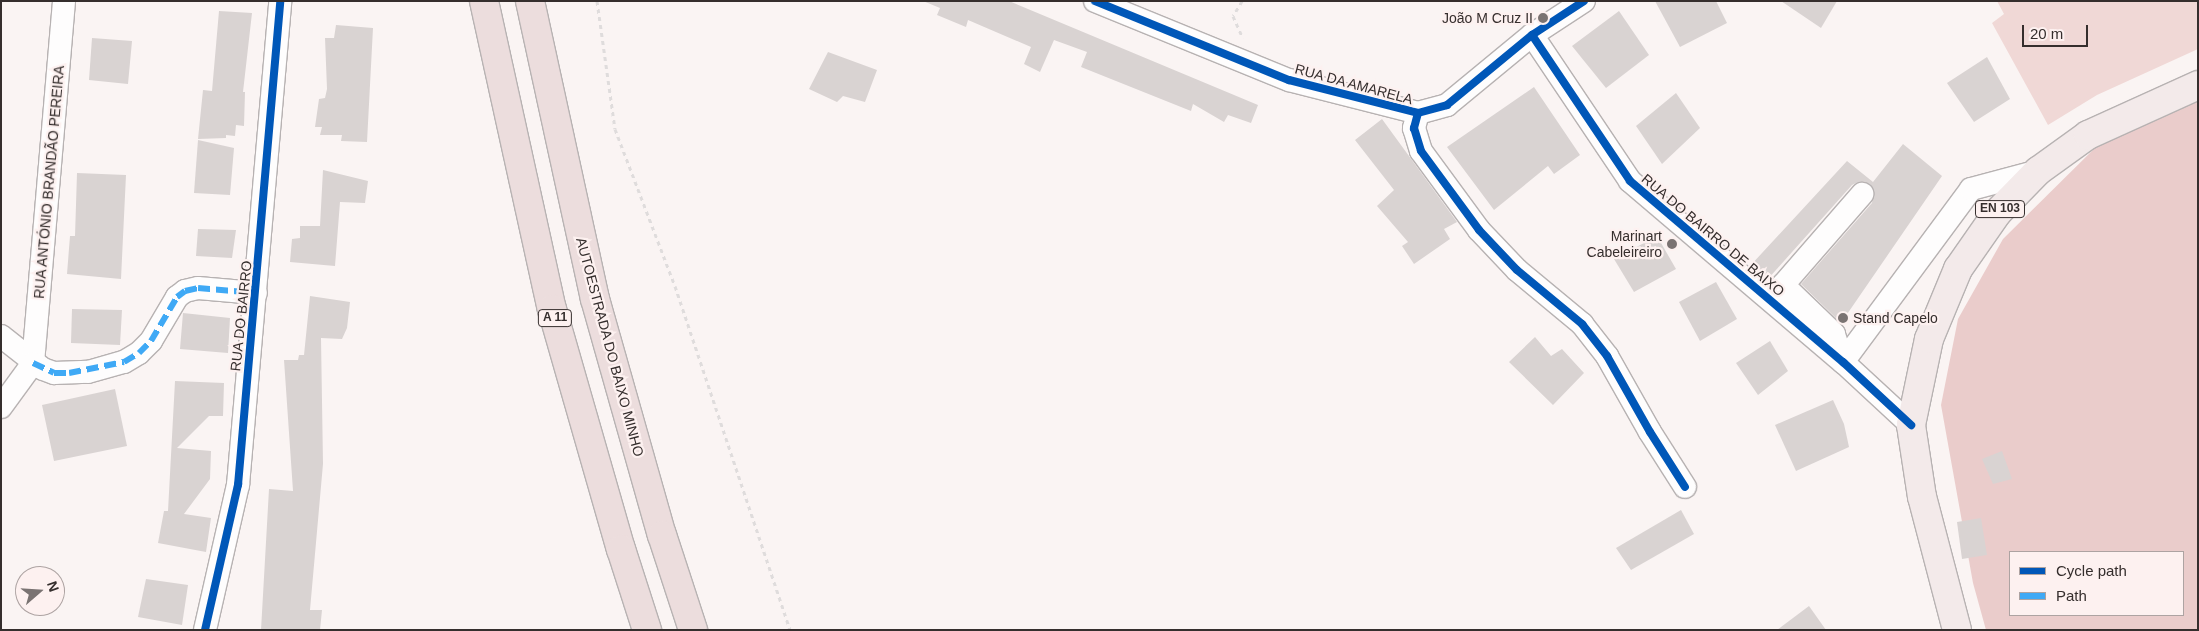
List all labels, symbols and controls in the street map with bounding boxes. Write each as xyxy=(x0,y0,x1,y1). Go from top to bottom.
place label: João M Cruz II xyxy=(1442,10,1533,26)
marker: João M Cruz II xyxy=(1537,12,1549,24)
scale bar xyxy=(2024,15,2090,47)
text: 20 m xyxy=(2030,25,2063,42)
street label: RUA DA AMARELA xyxy=(1292,60,1416,108)
street label: RUA ANTÓNIO BRANDÃO PEREIRA xyxy=(30,64,68,300)
street label: RUA DO BAIRRO DE BAIXO xyxy=(1638,170,1788,300)
road number: EN 103 xyxy=(1974,200,2026,218)
place label: Marinart Cabeleireiro xyxy=(1587,228,1662,260)
street label: AUTOESTRADA DO BAIXO MINHO xyxy=(573,235,647,459)
marker: Marinart Cabeleireiro xyxy=(1666,238,1678,250)
street label: RUA DO BAIRRO xyxy=(227,259,255,373)
road number: A 11 xyxy=(538,308,572,328)
place label: Stand Capelo xyxy=(1853,310,1938,326)
marker: Stand Capelo xyxy=(1837,312,1849,324)
legend xyxy=(2009,551,2184,616)
text: Cycle path xyxy=(2056,562,2127,579)
north arrow xyxy=(15,566,65,616)
text: N xyxy=(44,579,62,594)
text: Path xyxy=(2056,587,2087,604)

